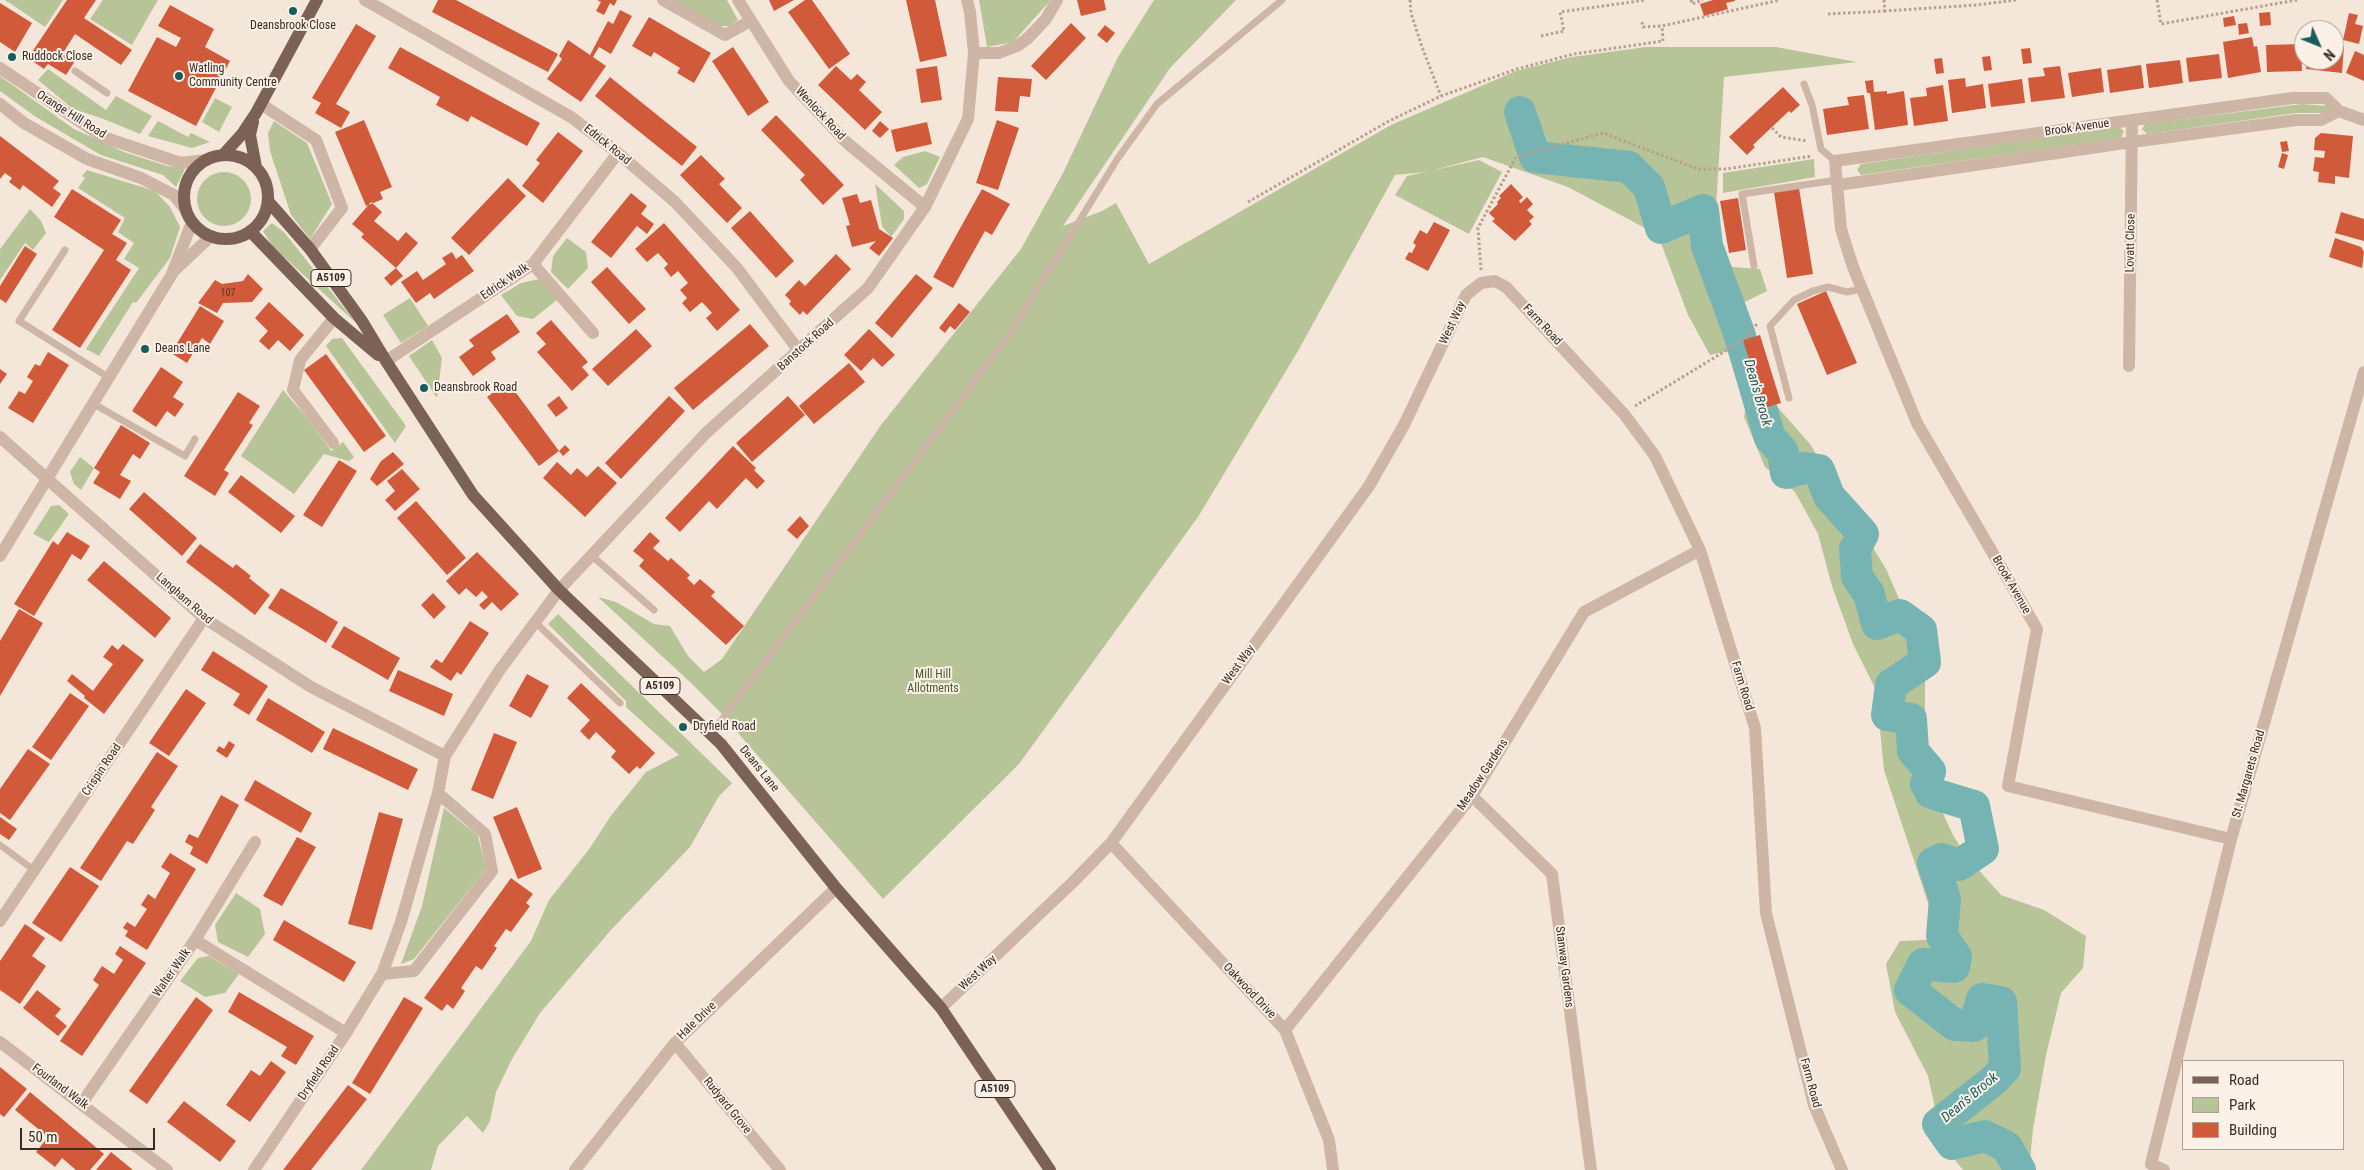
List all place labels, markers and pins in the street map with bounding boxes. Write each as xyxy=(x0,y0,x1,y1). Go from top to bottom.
marker: Deansbrook Close xyxy=(287,5,299,17)
place label: Deansbrook Close xyxy=(250,19,336,33)
place label: Ruddock Close xyxy=(22,50,92,64)
marker: Ruddock Close xyxy=(6,51,18,63)
place label: Watling Community Centre xyxy=(189,62,277,90)
marker: Watling Community Centre xyxy=(173,70,185,82)
place label: Deans Lane xyxy=(155,342,210,356)
marker: Deans Lane xyxy=(139,343,151,355)
place label: Deansbrook Road xyxy=(434,381,517,395)
marker: Deansbrook Road xyxy=(418,382,430,394)
place label: Dryfield Road xyxy=(693,720,756,734)
marker: Dryfield Road xyxy=(677,721,689,733)

